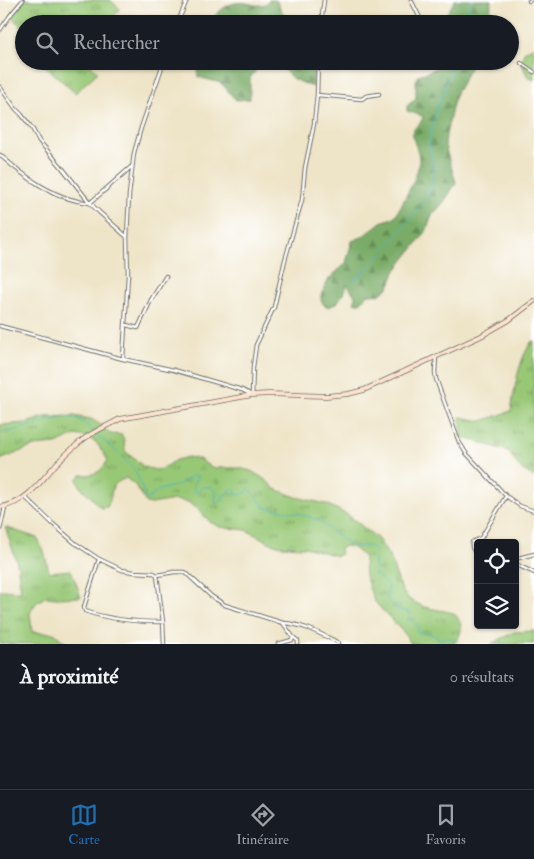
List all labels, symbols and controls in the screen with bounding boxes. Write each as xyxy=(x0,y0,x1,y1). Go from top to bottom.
search box xyxy=(15,15,519,70)
icon: search xyxy=(33,29,61,57)
text: Rechercher xyxy=(73,31,160,55)
map controls xyxy=(474,539,519,629)
button: locate xyxy=(474,539,519,584)
button: layers xyxy=(474,584,519,629)
text: À proximité xyxy=(20,663,118,690)
text: 0 résultats xyxy=(450,667,514,687)
tab: Carte xyxy=(68,801,100,848)
tab: Itinéraire xyxy=(236,801,289,848)
tab: Favoris xyxy=(425,801,466,848)

